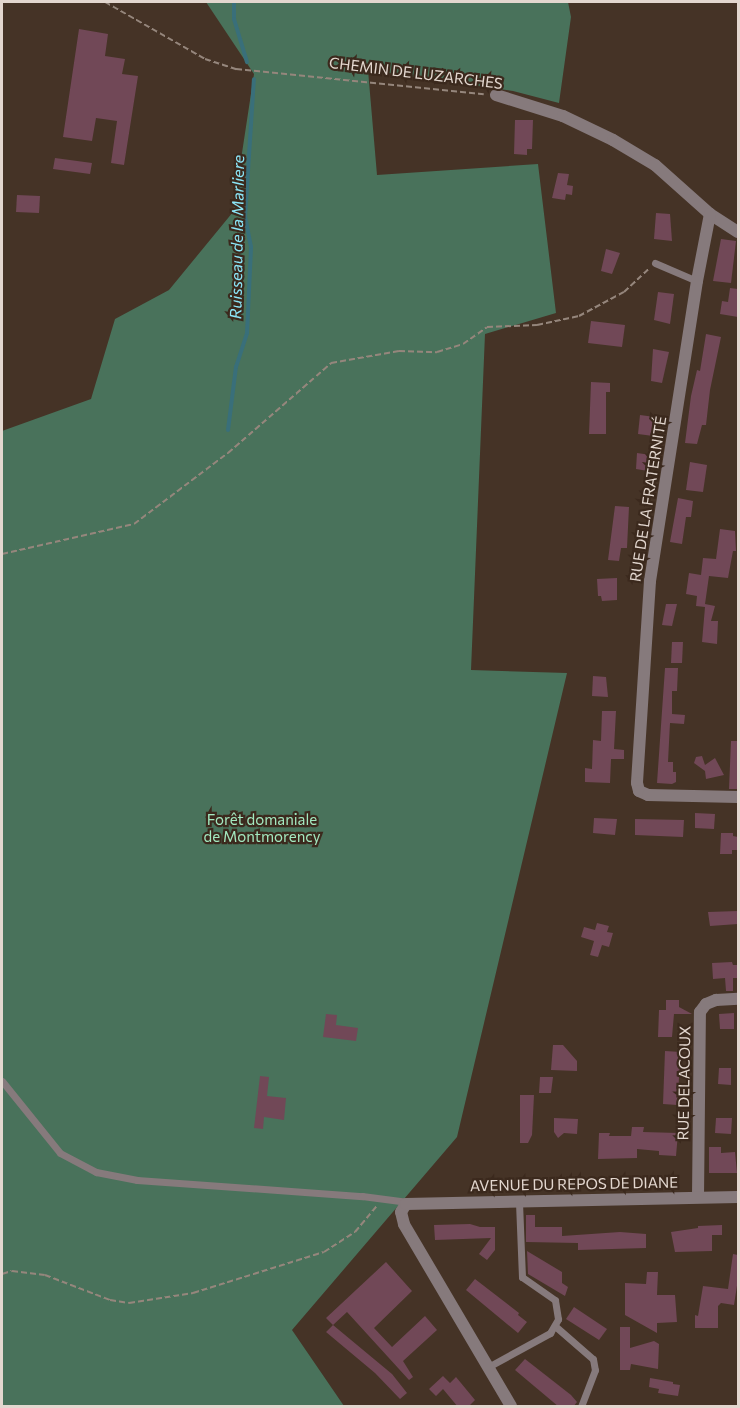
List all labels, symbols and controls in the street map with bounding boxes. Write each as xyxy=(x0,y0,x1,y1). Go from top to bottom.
street label: CHEMIN DE LUZARCHES xyxy=(328,53,504,93)
water label: Ruisseau de la Marliere xyxy=(226,155,248,319)
street label: RUE DE LA FRATERNITÉ xyxy=(626,415,670,583)
park label: Forêt domaniale de Montmorency xyxy=(204,810,320,845)
street label: RUE DELACOUX xyxy=(674,1026,694,1140)
street label: AVENUE DU REPOS DE DIANE xyxy=(470,1173,678,1195)

